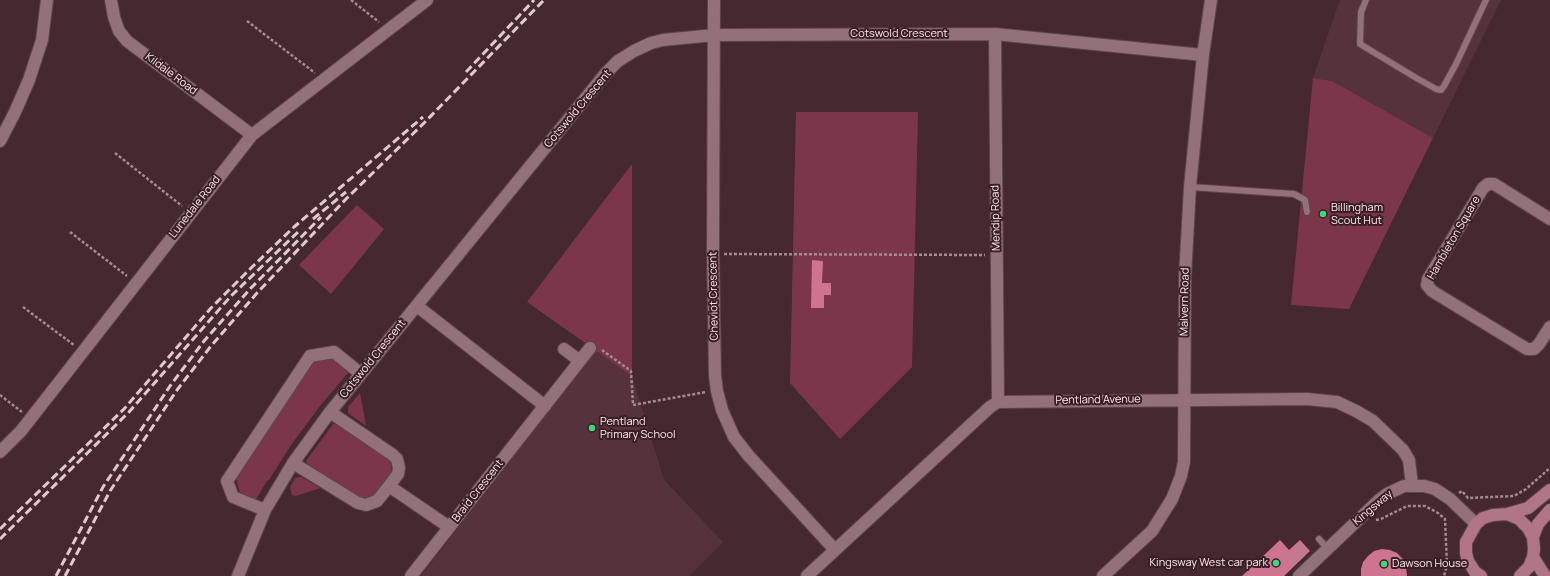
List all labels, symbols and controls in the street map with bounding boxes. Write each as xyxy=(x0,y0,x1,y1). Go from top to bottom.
street label: Cotswold Crescent xyxy=(850,27,948,41)
street label: Kildale Road xyxy=(142,50,200,98)
street label: Cotswold Crescent xyxy=(542,67,614,151)
street label: Lunedale Road xyxy=(167,173,223,241)
street label: Mendip Road xyxy=(989,185,1003,251)
street label: Hambleton Square xyxy=(1425,194,1483,282)
place label: Billingham Scout Hut xyxy=(1331,201,1383,227)
marker: Billingham Scout Hut xyxy=(1318,209,1328,219)
street label: Cheviot Crescent xyxy=(707,251,721,341)
street label: Malvern Road xyxy=(1178,268,1192,336)
street label: Cotswold Crescent xyxy=(337,317,409,401)
street label: Pentland Avenue xyxy=(1055,393,1141,407)
place label: Pentland Primary School xyxy=(600,415,675,441)
marker: Pentland Primary School xyxy=(587,423,597,433)
street label: Braid Crescent xyxy=(450,457,506,525)
street label: Kingsway xyxy=(1351,488,1395,528)
place label: Kingsway West car park xyxy=(1150,556,1268,570)
place label: Dawson House xyxy=(1392,557,1467,571)
marker: Kingsway West car park xyxy=(1271,558,1281,568)
marker: Dawson House xyxy=(1379,559,1389,569)

